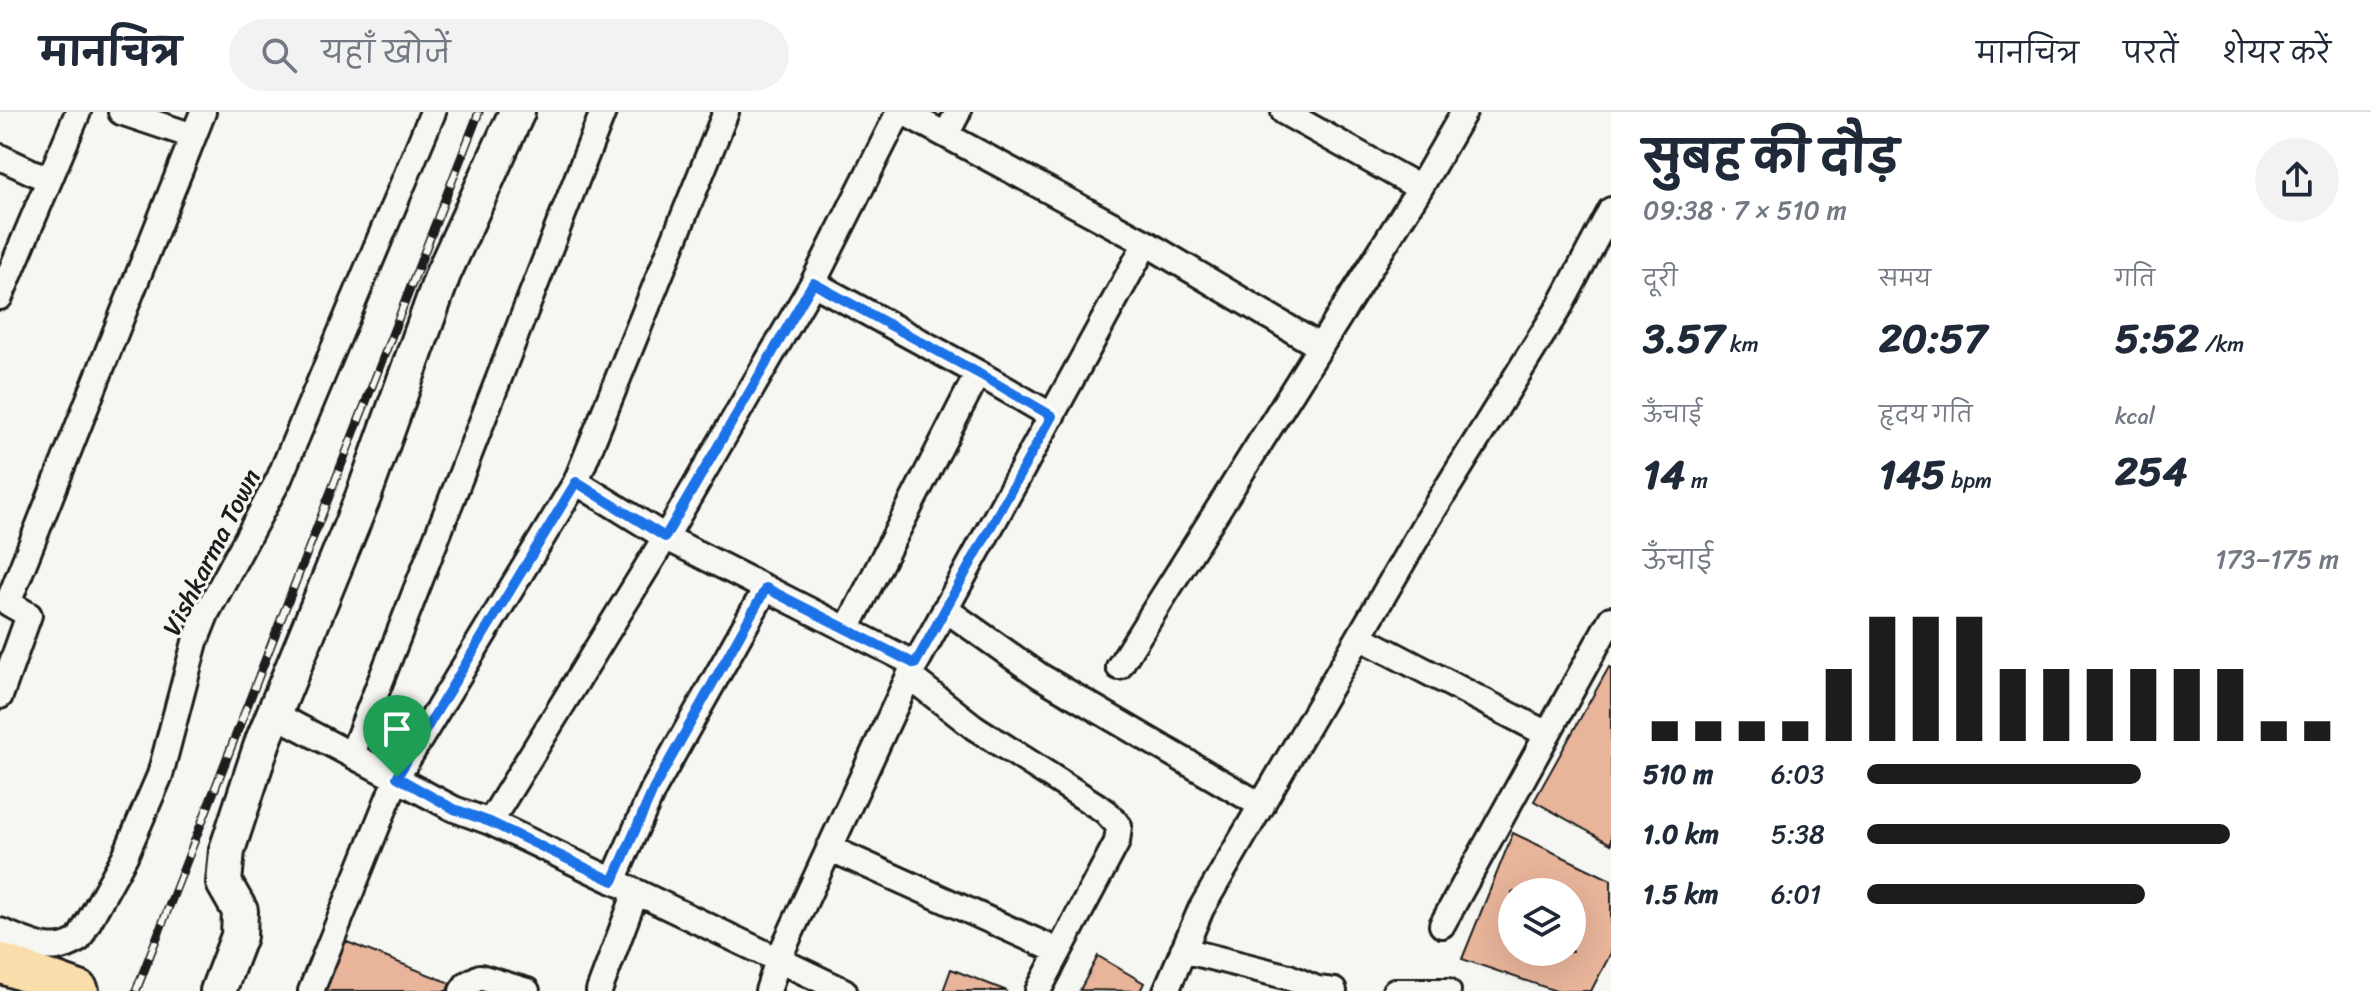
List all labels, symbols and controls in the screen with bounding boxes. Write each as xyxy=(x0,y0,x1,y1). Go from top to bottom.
text: मानचित्र xyxy=(40,19,181,86)
search box xyxy=(229,19,789,91)
text: यहाँ खोजें xyxy=(321,26,451,80)
text: मानचित्र xyxy=(1976,29,2079,78)
text: परतें xyxy=(2123,29,2178,78)
text: शेयर करें xyxy=(2222,29,2331,78)
icon: search xyxy=(257,33,301,77)
text: सुबह की दौड़ xyxy=(1643,118,1899,196)
button: share xyxy=(2255,138,2339,222)
text: 09:38 · 7 × 510 m xyxy=(1643,187,1847,233)
text: दूरी xyxy=(1643,259,1678,298)
text: समय xyxy=(1879,259,1931,298)
text: गति xyxy=(2115,259,2155,298)
text: 3.57 xyxy=(1643,303,1724,374)
text: 20:57 xyxy=(1879,303,1987,374)
text: 5:52 xyxy=(2115,303,2199,374)
text: km xyxy=(1724,325,1759,364)
text: /km xyxy=(2199,325,2244,364)
text: ऊँचाई xyxy=(1643,395,1702,434)
text: हृदय गति xyxy=(1879,395,1973,434)
text: kcal xyxy=(2115,397,2155,436)
text: 254 xyxy=(2115,436,2188,507)
text: 14 xyxy=(1643,439,1685,510)
text: 145 xyxy=(1879,439,1946,510)
street label: Vishkarma Town xyxy=(149,460,273,644)
text: m xyxy=(1685,461,1708,500)
text: bpm xyxy=(1946,461,1992,500)
text: 173–175 m xyxy=(2215,536,2339,582)
text: ऊँचाई xyxy=(1643,537,1713,583)
pin xyxy=(363,695,431,777)
icon: arrive xyxy=(375,707,419,751)
text: 510 m xyxy=(1643,751,1713,797)
text: 6:03 xyxy=(1771,751,1824,797)
text: 1.0 km xyxy=(1643,811,1719,857)
text: 5:38 xyxy=(1771,811,1825,857)
text: 1.5 km xyxy=(1643,871,1718,917)
text: 6:01 xyxy=(1771,871,1821,917)
map controls xyxy=(1498,878,1586,966)
button: layers xyxy=(1498,878,1586,966)

